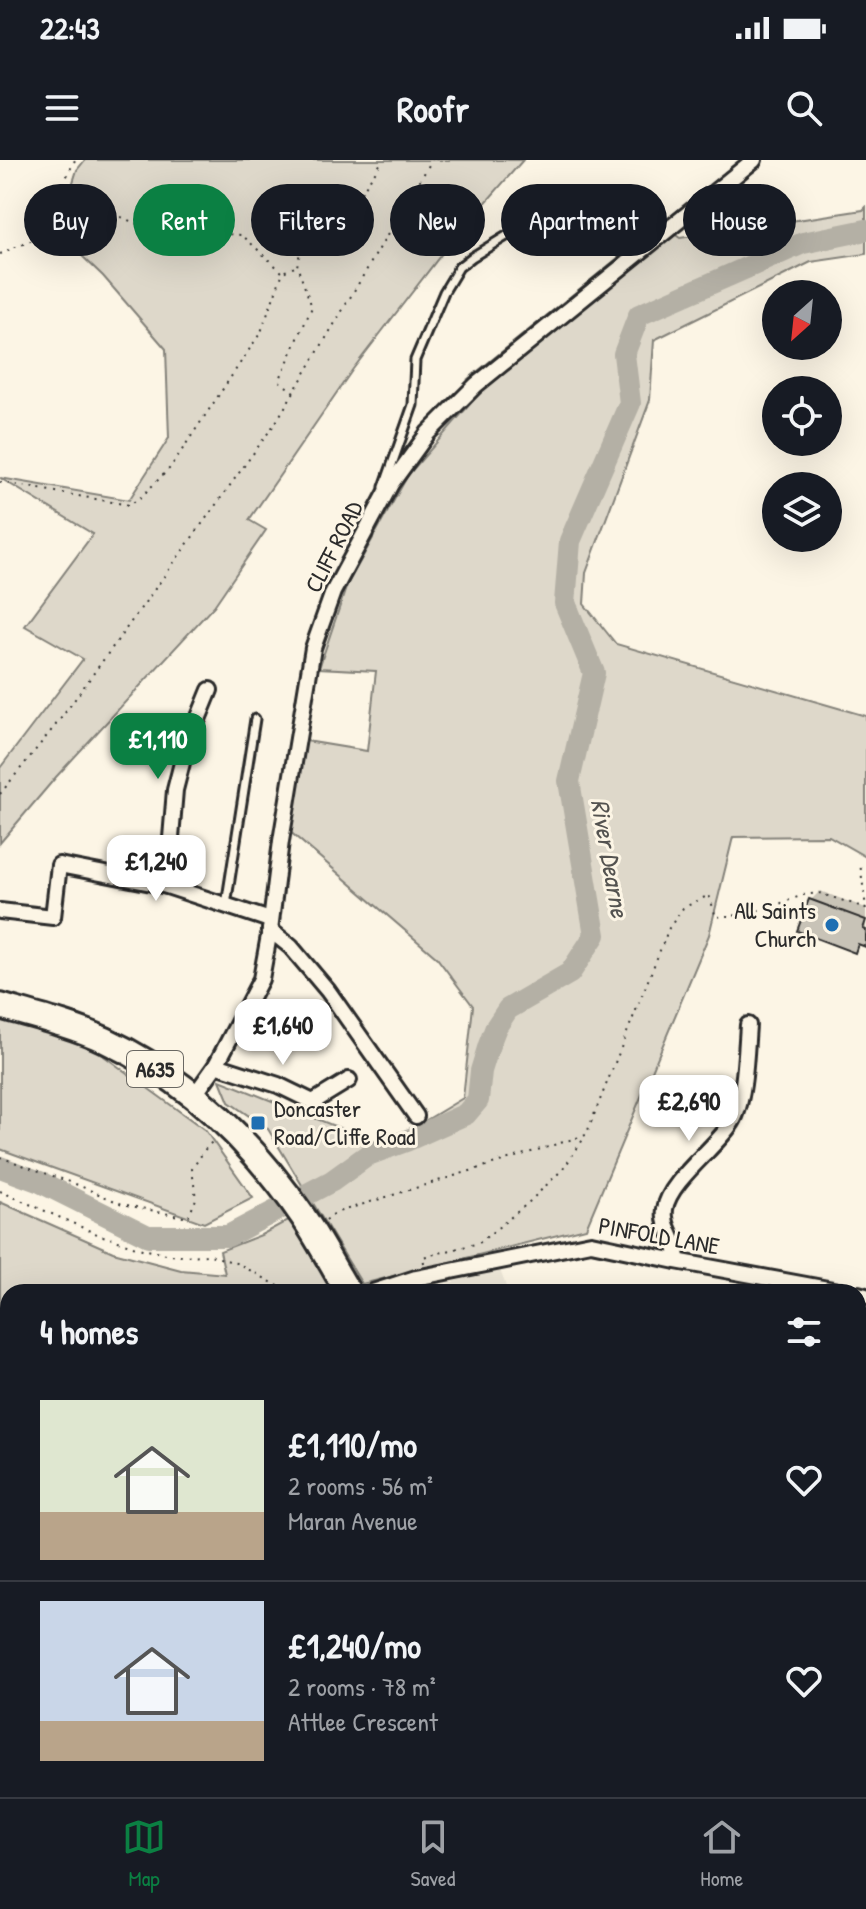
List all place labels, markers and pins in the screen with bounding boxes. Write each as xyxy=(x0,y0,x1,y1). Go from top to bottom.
pin: £1,110 xyxy=(93,713,223,781)
pin: £1,240 xyxy=(91,835,221,903)
place label: All Saints Church xyxy=(734,894,816,954)
marker: All Saints Church xyxy=(823,916,841,934)
pin: £1,640 xyxy=(218,999,348,1067)
pin: £2,690 xyxy=(624,1075,754,1143)
place label: Doncaster Road/Cliffe Road xyxy=(274,1092,415,1152)
marker: Doncaster Road/Cliffe Road xyxy=(249,1114,267,1132)

